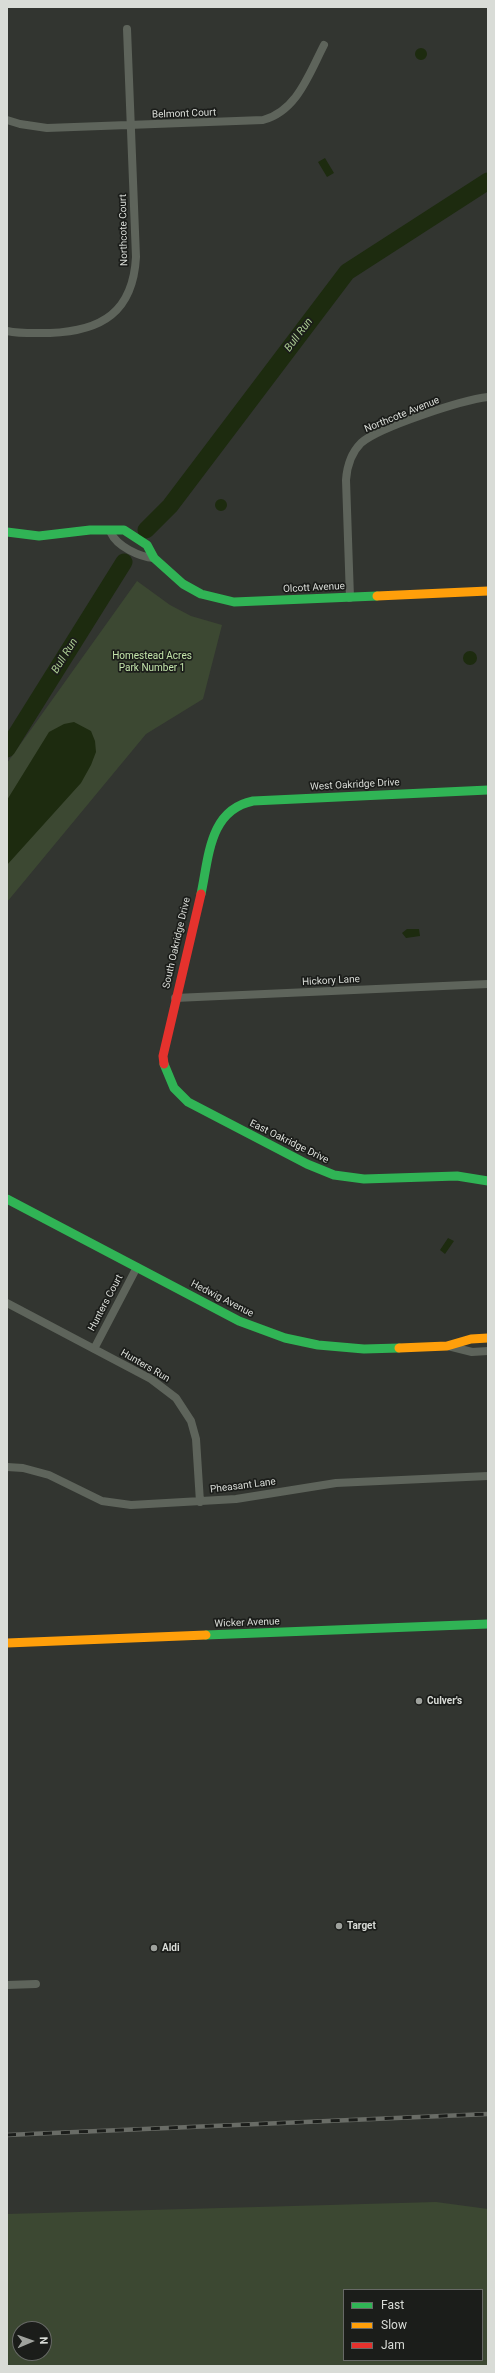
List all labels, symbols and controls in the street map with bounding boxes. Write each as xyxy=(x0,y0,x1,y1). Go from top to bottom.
street label: Belmont Court xyxy=(152,107,216,121)
street label: Northcote Court xyxy=(117,194,131,266)
water label: Bull Run xyxy=(282,316,316,354)
street label: Northcote Avenue xyxy=(363,394,441,436)
street label: Olcott Avenue xyxy=(283,580,345,596)
water label: Bull Run xyxy=(49,636,81,676)
park label: Homestead Acres Park Number 1 xyxy=(112,650,192,674)
street label: West Oakridge Drive xyxy=(310,777,400,793)
street label: South Oakridge Drive xyxy=(161,896,193,990)
street label: Hickory Lane xyxy=(302,973,360,989)
street label: East Oakridge Drive xyxy=(247,1118,331,1166)
street label: Hunters Court xyxy=(86,1273,126,1333)
street label: Hedwig Avenue xyxy=(189,1278,255,1320)
street label: Hunters Run xyxy=(118,1347,172,1385)
street label: Pheasant Lane xyxy=(209,1476,277,1496)
street label: Wicker Avenue xyxy=(214,1616,280,1630)
place label: Culver's xyxy=(427,1695,462,1707)
marker: Culver's xyxy=(414,1696,424,1706)
place label: Target xyxy=(347,1920,376,1932)
marker: Target xyxy=(334,1921,344,1931)
place label: Aldi xyxy=(162,1942,180,1954)
marker: Aldi xyxy=(149,1943,159,1953)
legend xyxy=(343,2289,483,2361)
text: Fast xyxy=(381,2298,404,2312)
text: Slow xyxy=(381,2318,407,2332)
north arrow xyxy=(12,2321,52,2361)
text: N xyxy=(37,2336,50,2345)
text: Jam xyxy=(381,2338,405,2352)

